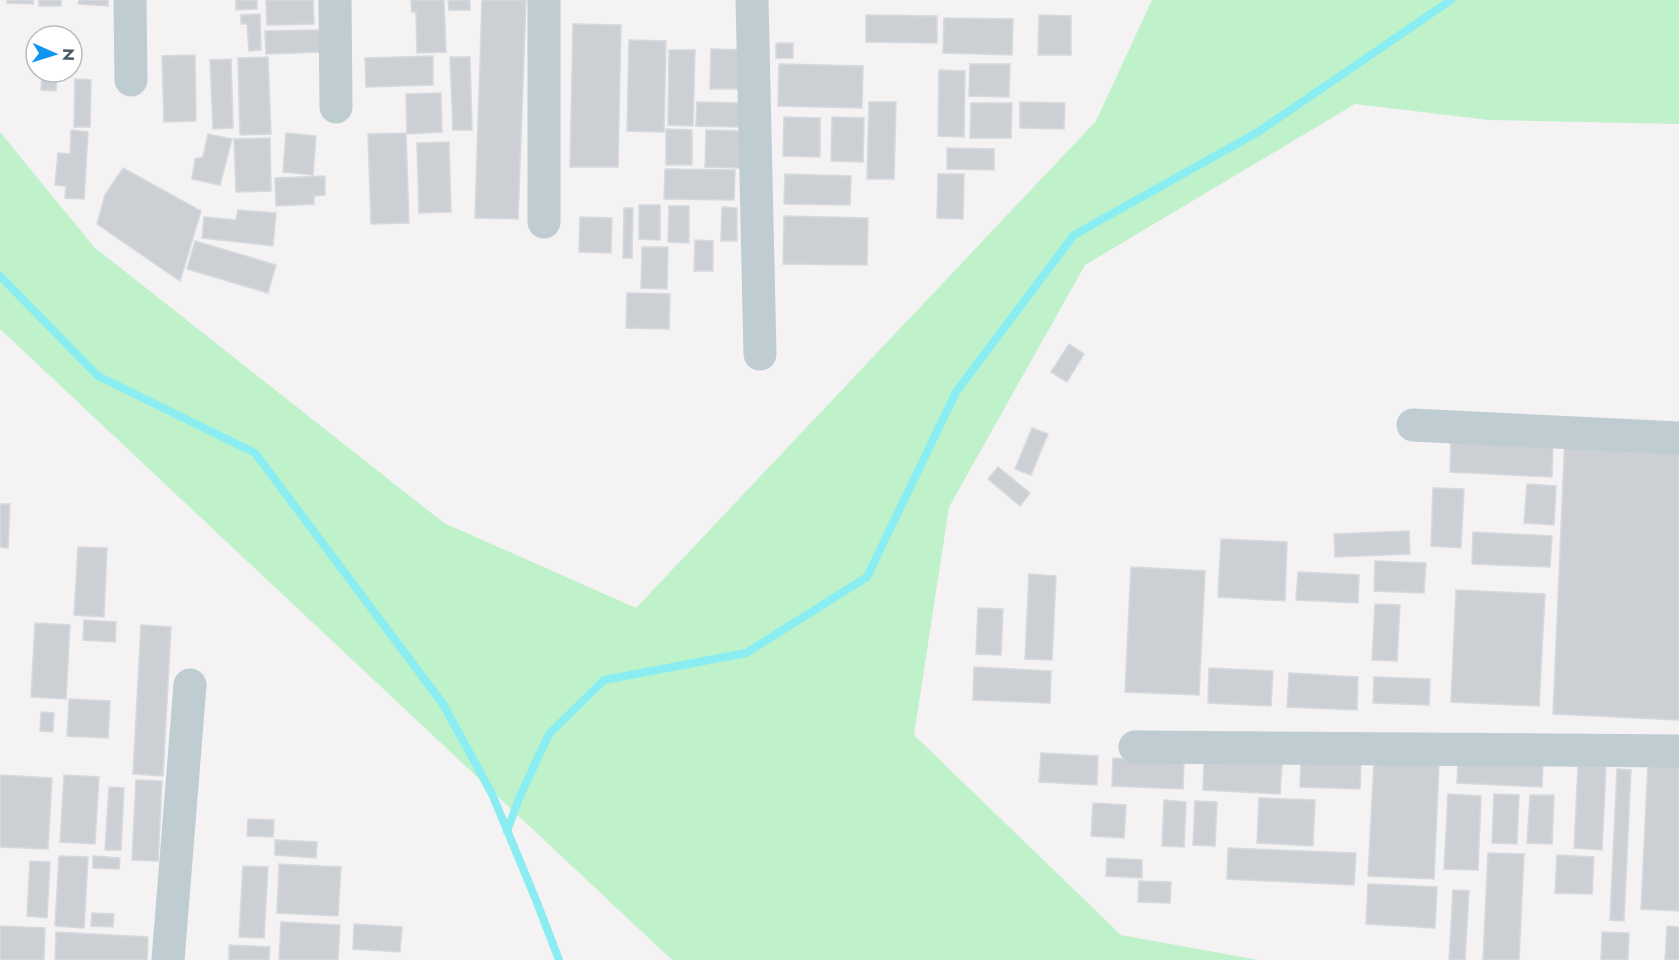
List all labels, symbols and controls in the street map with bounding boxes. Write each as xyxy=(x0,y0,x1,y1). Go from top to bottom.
north arrow xyxy=(24,24,84,84)
text: N xyxy=(57,48,80,62)

